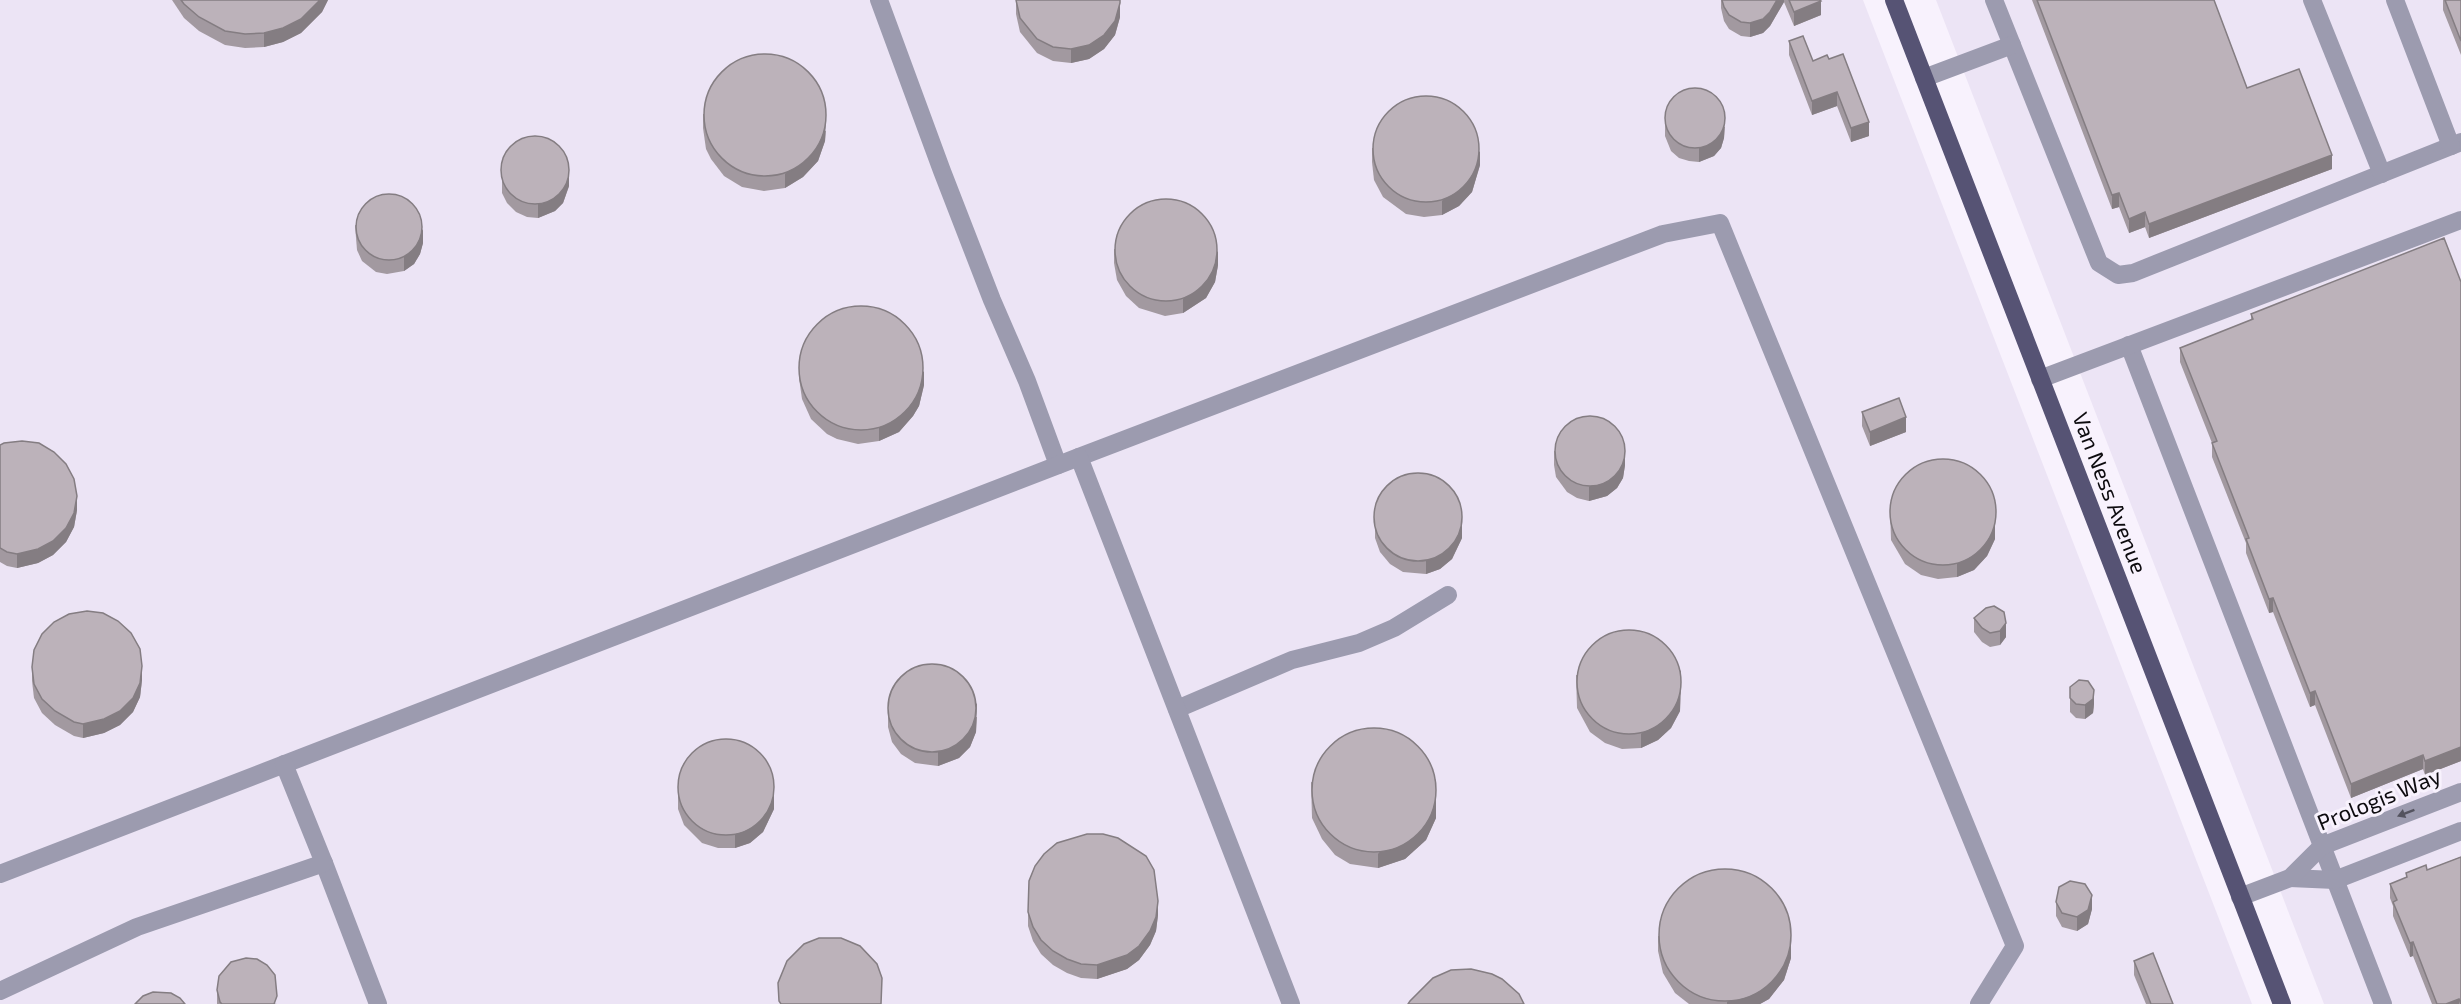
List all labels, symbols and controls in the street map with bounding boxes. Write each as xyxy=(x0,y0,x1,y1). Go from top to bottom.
street label: Van Ness Avenue xyxy=(2068,408,2154,577)
street label: Prologis Way xyxy=(2313,761,2444,835)
one-way arrow xyxy=(2397,808,2415,818)

